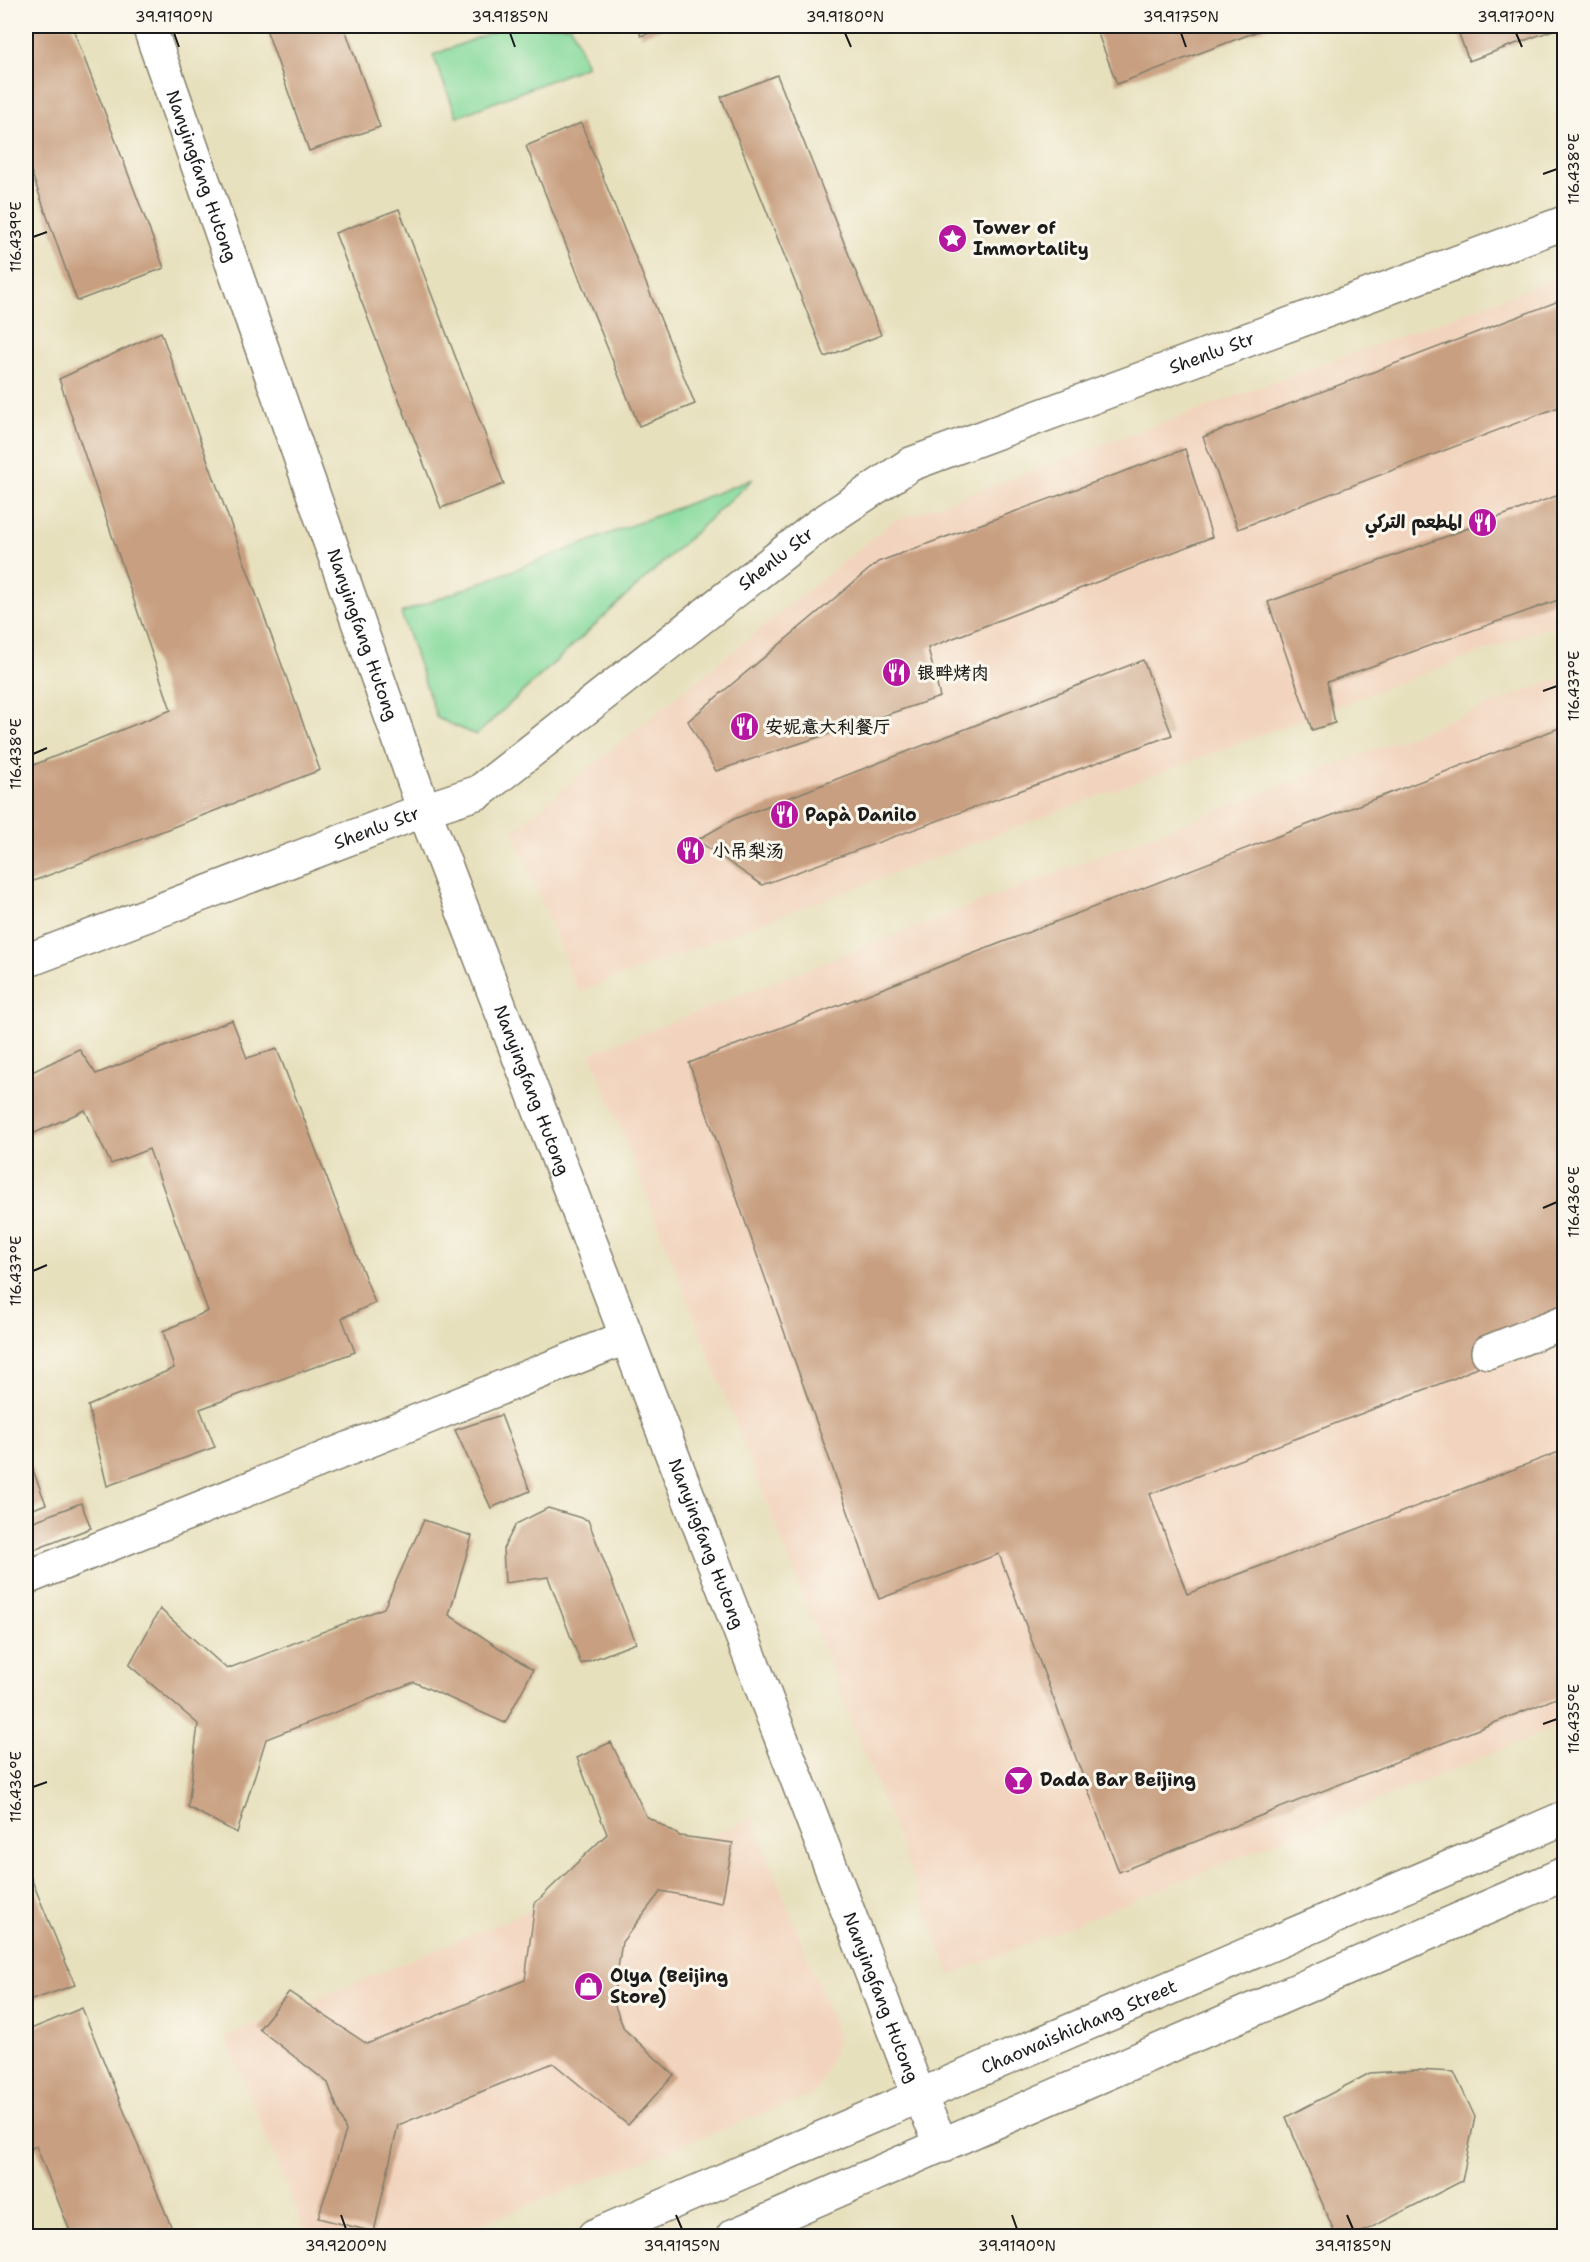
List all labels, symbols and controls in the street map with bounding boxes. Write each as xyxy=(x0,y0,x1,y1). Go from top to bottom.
text: 39.9190°N xyxy=(135,7,213,27)
text: 39.9185°N xyxy=(472,7,548,27)
text: 39.9180°N xyxy=(806,7,884,27)
text: 39.9175°N xyxy=(1143,7,1219,27)
text: 39.9170°N xyxy=(1477,7,1555,27)
street label: Nanyingfang Hutong xyxy=(160,87,243,265)
text: 116.438°E xyxy=(1564,133,1584,205)
text: 116.439°E xyxy=(6,201,26,273)
place label: Tower of Immortality xyxy=(973,216,1089,261)
place icon: Tower of Immortality xyxy=(936,222,968,254)
street label: Shenlu Str xyxy=(1166,326,1258,380)
restaurant icon: المطعم التركي xyxy=(1467,506,1499,538)
place label: المطعم التركي xyxy=(1365,510,1462,538)
street label: Shenlu Str xyxy=(733,522,819,596)
street label: Nanyingfang Hutong xyxy=(321,545,404,724)
text: 116.437°E xyxy=(1564,651,1584,721)
restaurant icon: 银畔烤肉 xyxy=(880,657,912,689)
place label: 银畔烤肉 xyxy=(917,661,989,685)
restaurant icon: 安妮意大利餐厅 xyxy=(728,711,760,743)
place label: 安妮意大利餐厅 xyxy=(765,715,891,739)
text: 116.438°E xyxy=(6,718,26,790)
restaurant icon: Papà Danilo xyxy=(768,799,800,831)
street label: Shenlu Str xyxy=(330,801,423,855)
place label: Papà Danilo xyxy=(805,803,917,827)
restaurant icon: 小吊梨汤 xyxy=(675,835,707,867)
place label: 小吊梨汤 xyxy=(712,839,784,863)
street label: Nanyingfang Hutong xyxy=(488,1002,575,1179)
text: 116.436°E xyxy=(1564,1166,1584,1238)
text: 116.437°E xyxy=(6,1236,26,1306)
street label: Nanyingfang Hutong xyxy=(663,1455,750,1632)
text: 116.435°E xyxy=(1564,1684,1584,1754)
text: 116.436°E xyxy=(6,1751,26,1823)
bar icon: Dada Bar Beijing xyxy=(1003,1764,1035,1796)
place label: Dada Bar Beijing xyxy=(1040,1768,1196,1792)
street label: Nanyingfang Hutong xyxy=(837,1909,925,2086)
place label: Olya (Beijing Store) xyxy=(610,1964,729,2009)
shop icon: Olya (Beijing Store) xyxy=(573,1970,605,2002)
street label: Chaowaishichang Street xyxy=(977,1974,1181,2080)
text: 39.9200°N xyxy=(305,2236,387,2256)
text: 39.9195°N xyxy=(644,2236,720,2256)
text: 39.9190°N xyxy=(978,2236,1056,2256)
text: 39.9185°N xyxy=(1315,2236,1391,2256)

